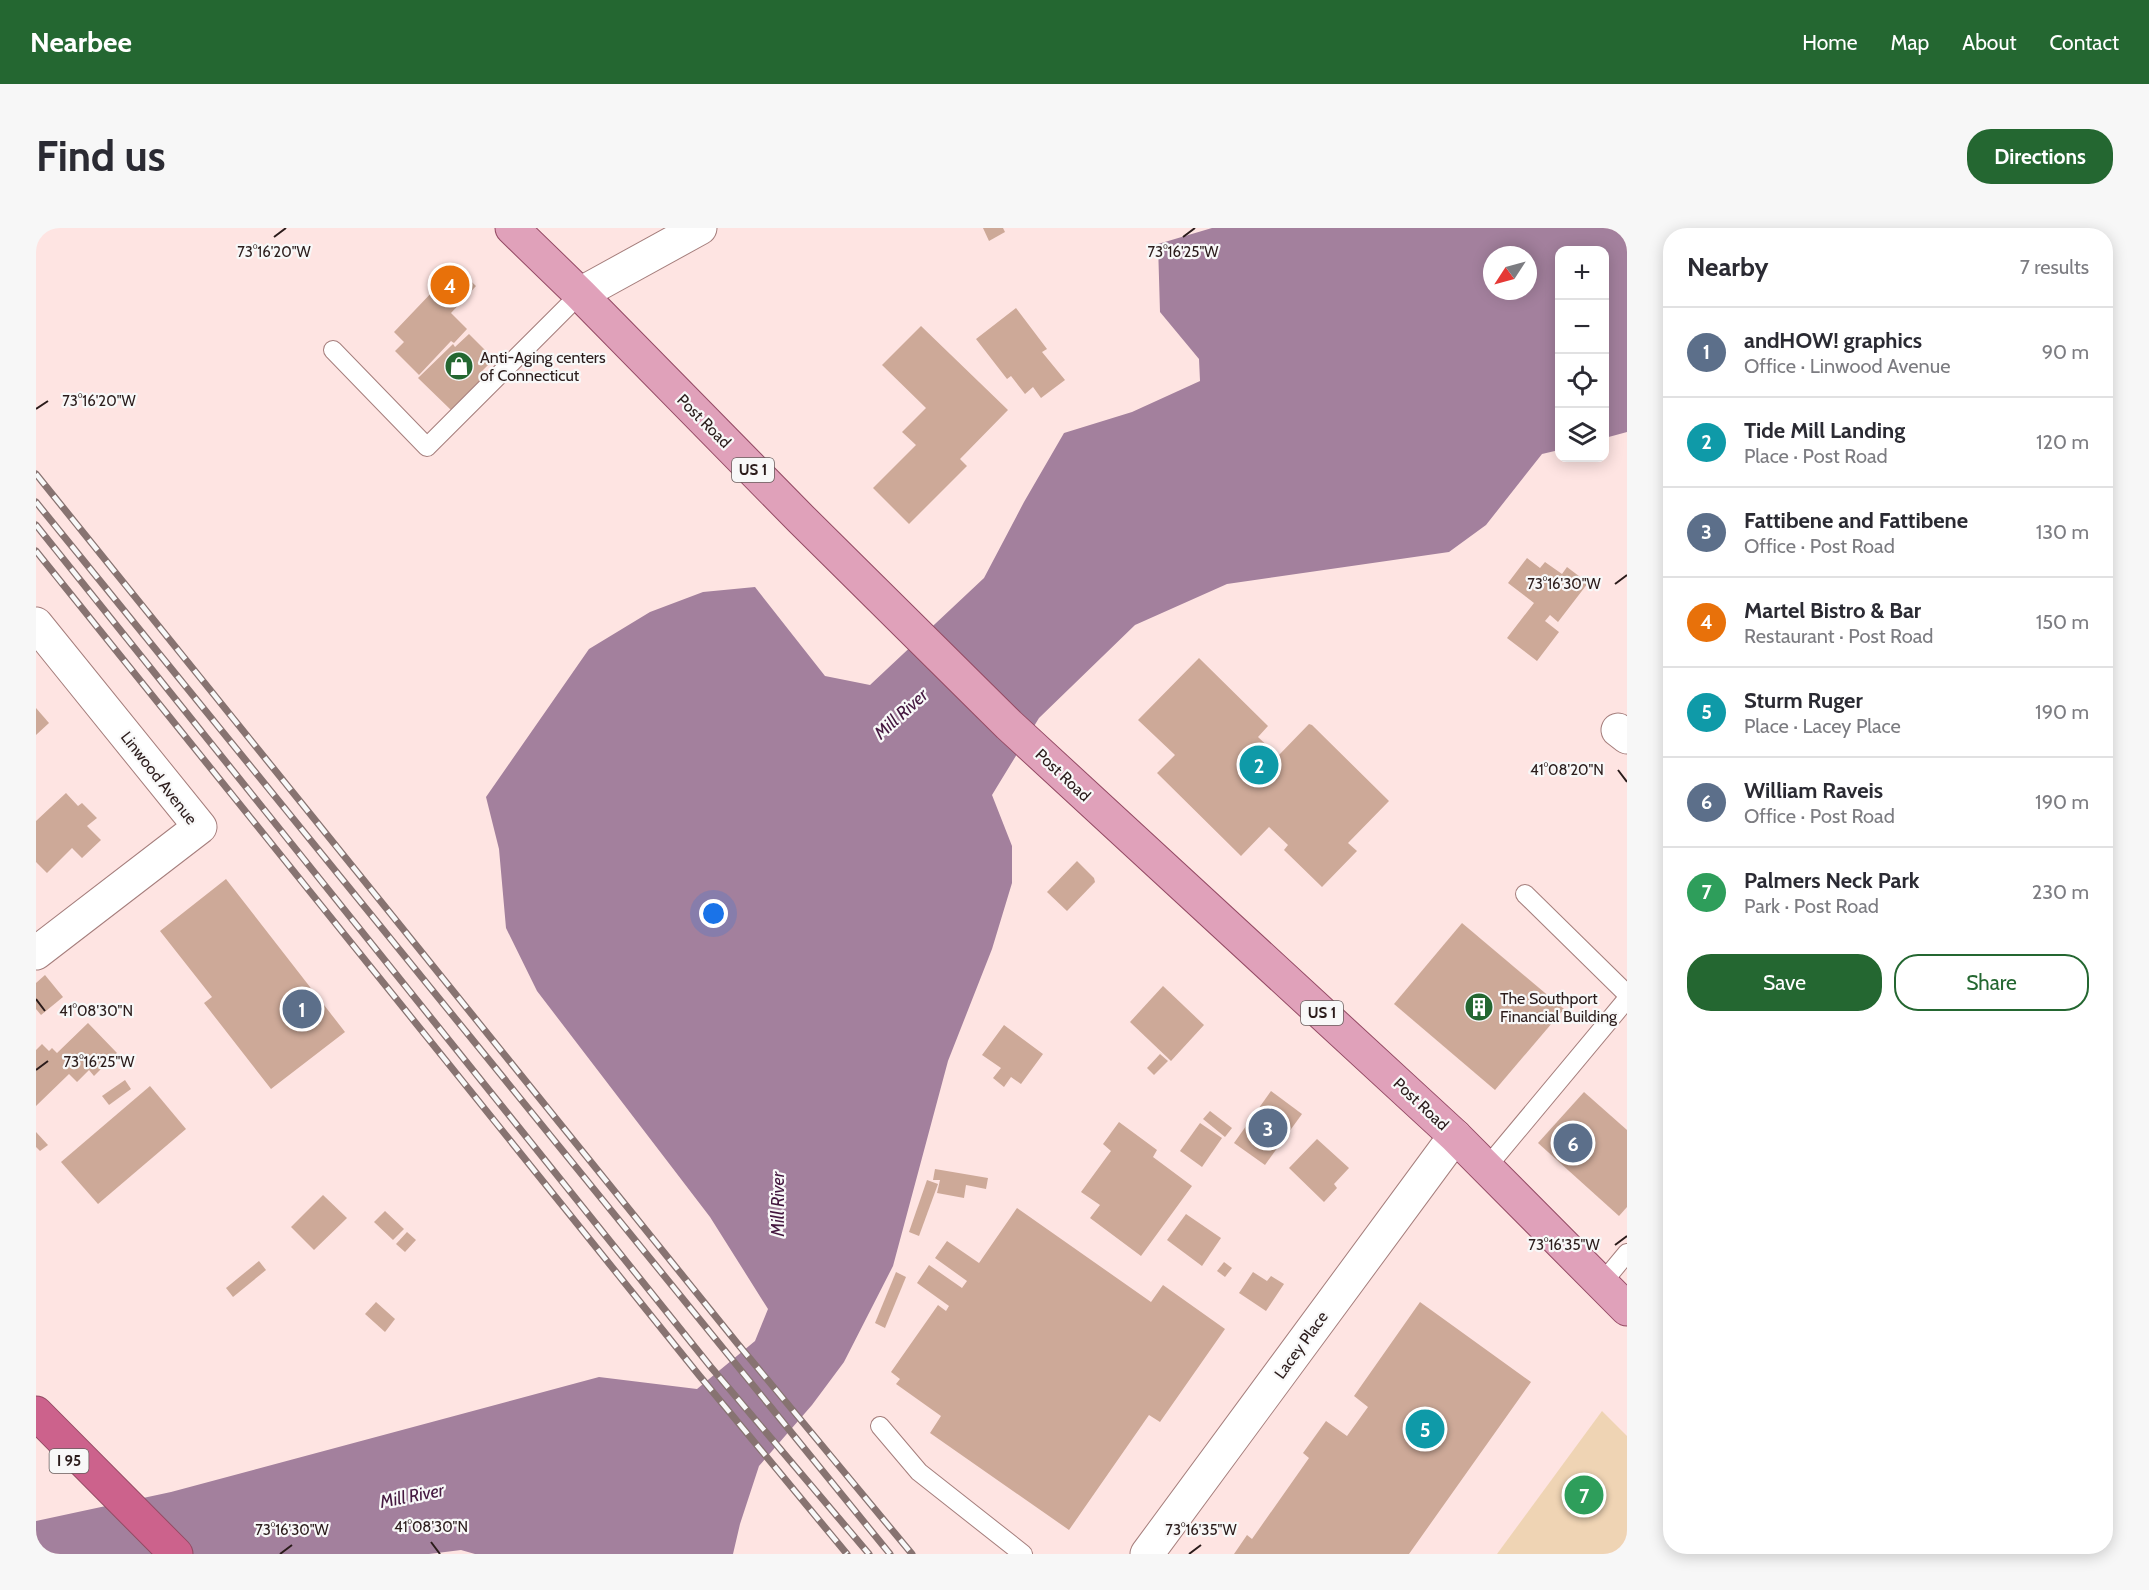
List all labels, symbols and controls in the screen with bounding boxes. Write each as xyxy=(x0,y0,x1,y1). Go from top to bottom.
text: Nearbee xyxy=(30,25,132,59)
text: Home xyxy=(1802,30,1858,55)
text: Map xyxy=(1891,30,1929,55)
text: About xyxy=(1962,30,2016,55)
text: Contact xyxy=(2049,30,2119,55)
button: Directions xyxy=(1967,129,2113,184)
text: Find us xyxy=(36,130,165,182)
text: 73°16'20"W xyxy=(237,243,311,261)
text: 73°16'25"W xyxy=(1147,243,1219,261)
north arrow xyxy=(1483,246,1537,300)
map controls xyxy=(1555,246,1609,462)
button: + xyxy=(1555,246,1609,300)
text: Nearby xyxy=(1687,251,1768,283)
text: 7 results xyxy=(2020,255,2089,279)
pin: 4 xyxy=(430,262,470,308)
button: − xyxy=(1555,300,1609,354)
text: andHOW! graphics xyxy=(1744,327,1922,354)
text: 1 xyxy=(1703,340,1710,364)
text: 90 m xyxy=(2042,340,2089,364)
place label: Anti-Aging centers of Connecticut xyxy=(480,348,606,385)
shop icon: Anti-Aging centers of Connecticut xyxy=(443,350,475,382)
button: locate xyxy=(1555,354,1609,408)
text: Office · Linwood Avenue xyxy=(1744,354,1950,378)
street label: Post Road xyxy=(673,390,735,452)
text: 73°16'20"W xyxy=(62,392,136,410)
button: layers xyxy=(1555,408,1609,462)
text: Tide Mill Landing xyxy=(1744,417,1905,444)
text: 2 xyxy=(1701,430,1712,454)
text: 120 m xyxy=(2036,430,2089,454)
text: Place · Post Road xyxy=(1744,444,1888,468)
road number: US 1 xyxy=(732,458,774,482)
text: Fattibene and Fattibene xyxy=(1744,507,1968,534)
text: 3 xyxy=(1701,520,1712,544)
text: 130 m xyxy=(2036,520,2089,544)
text: Office · Post Road xyxy=(1744,534,1895,558)
text: 73°16'30"W xyxy=(1527,575,1602,593)
text: Martel Bistro & Bar xyxy=(1744,597,1921,624)
text: 4 xyxy=(1700,610,1713,634)
text: 150 m xyxy=(2036,610,2089,634)
text: Restaurant · Post Road xyxy=(1744,624,1933,648)
water label: Mill River xyxy=(869,683,934,745)
text: Sturm Ruger xyxy=(1744,687,1863,714)
text: 5 xyxy=(1701,700,1712,724)
text: 190 m xyxy=(2035,700,2089,724)
text: Place · Lacey Place xyxy=(1744,714,1901,738)
street label: Linwood Avenue xyxy=(117,728,201,828)
pin: 2 xyxy=(1240,742,1278,788)
street label: Post Road xyxy=(1032,745,1094,805)
text: 41°08'20"N xyxy=(1530,761,1604,779)
text: William Raveis xyxy=(1744,777,1883,804)
text: 6 xyxy=(1701,790,1712,814)
text: 190 m xyxy=(2035,790,2089,814)
text: Office · Post Road xyxy=(1744,804,1895,828)
text: Palmers Neck Park xyxy=(1744,867,1919,894)
text: 7 xyxy=(1701,880,1712,904)
text: 230 m xyxy=(2032,880,2089,904)
text: Park · Post Road xyxy=(1744,894,1879,918)
your location xyxy=(699,899,728,928)
button: Save xyxy=(1687,954,1882,1011)
button: Share xyxy=(1894,954,2089,1011)
pin: 1 xyxy=(282,986,322,1032)
place label: The Southport Financial Building xyxy=(1500,989,1618,1026)
building icon: The Southport Financial Building xyxy=(1463,991,1495,1023)
road number: US 1 xyxy=(1301,1001,1343,1025)
text: 41°08'30"N xyxy=(59,1002,133,1020)
text: 73°16'25"W xyxy=(63,1053,135,1071)
street label: Post Road xyxy=(1390,1074,1452,1134)
pin: 3 xyxy=(1248,1106,1288,1150)
pin: 6 xyxy=(1554,1120,1592,1166)
water label: Mill River xyxy=(767,1170,789,1237)
text: 73°16'35"W xyxy=(1528,1236,1600,1254)
street label: Lacey Place xyxy=(1270,1308,1332,1382)
pin: 5 xyxy=(1406,1406,1444,1452)
road number: I 95 xyxy=(50,1449,88,1473)
pin: 7 xyxy=(1564,1472,1604,1518)
water label: Mill River xyxy=(377,1479,447,1513)
text: 41°08'30"N xyxy=(394,1518,468,1536)
text: 73°16'30"W xyxy=(255,1521,330,1539)
text: 73°16'35"W xyxy=(1165,1521,1237,1539)

